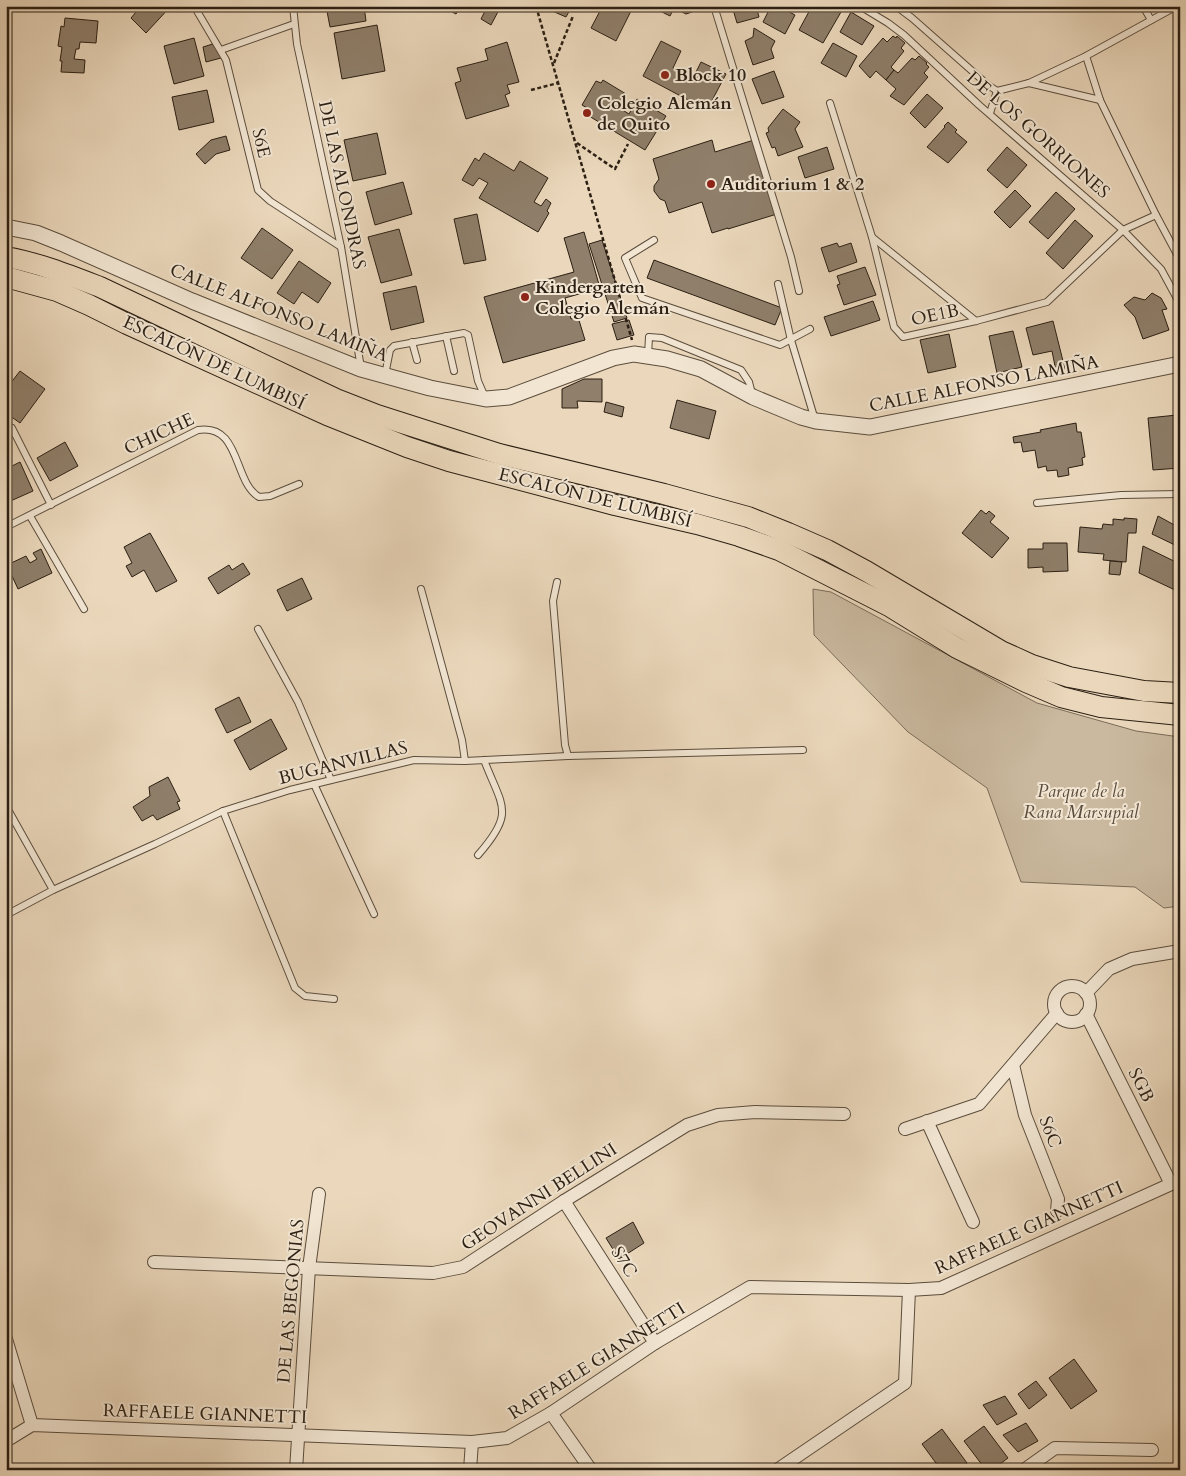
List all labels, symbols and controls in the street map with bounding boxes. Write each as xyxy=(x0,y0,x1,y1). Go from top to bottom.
place label: Block 10 xyxy=(675,63,746,88)
street label: DE LOS GORRIONES xyxy=(961,66,1115,204)
marker: Block 10 xyxy=(659,69,671,81)
place label: Colegio Alemán de Quito xyxy=(597,91,732,137)
street label: DE LAS ALONDRAS xyxy=(312,98,372,272)
marker: Colegio Alemán de Quito xyxy=(581,107,593,119)
street label: S6E xyxy=(246,126,276,160)
place label: Auditorium 1 & 2 xyxy=(721,172,864,197)
marker: Auditorium 1 & 2 xyxy=(705,178,717,190)
street label: CALLE ALFONSO LAMIÑA xyxy=(166,258,392,368)
place label: Kindergarten Colegio Alemán xyxy=(535,275,670,321)
marker: Kindergarten Colegio Alemán xyxy=(519,291,531,303)
street label: OE1B xyxy=(909,298,961,332)
street label: ESCALÓN DE LUMBISÍ xyxy=(119,310,309,416)
street label: CALLE ALFONSO LAMIÑA xyxy=(867,349,1101,419)
street label: CHICHE xyxy=(120,407,198,461)
street label: ESCALÓN DE LUMBISÍ xyxy=(496,462,694,534)
street label: BUGANVILLAS xyxy=(276,735,410,791)
park label: Parque de la Rana Marsupial xyxy=(1023,779,1140,825)
street label: SGB xyxy=(1122,1064,1160,1106)
street label: S6C xyxy=(1033,1113,1067,1152)
street label: GEOVANNI BELLINI xyxy=(456,1137,622,1257)
street label: RAFFAELE GIANNETTI xyxy=(931,1175,1127,1281)
street label: DE LAS BEGONIAS xyxy=(271,1218,311,1384)
street label: S7C xyxy=(605,1242,643,1282)
street label: RAFFAELE GIANNETTI xyxy=(504,1296,690,1426)
street label: RAFFAELE GIANNETTI xyxy=(103,1398,307,1430)

